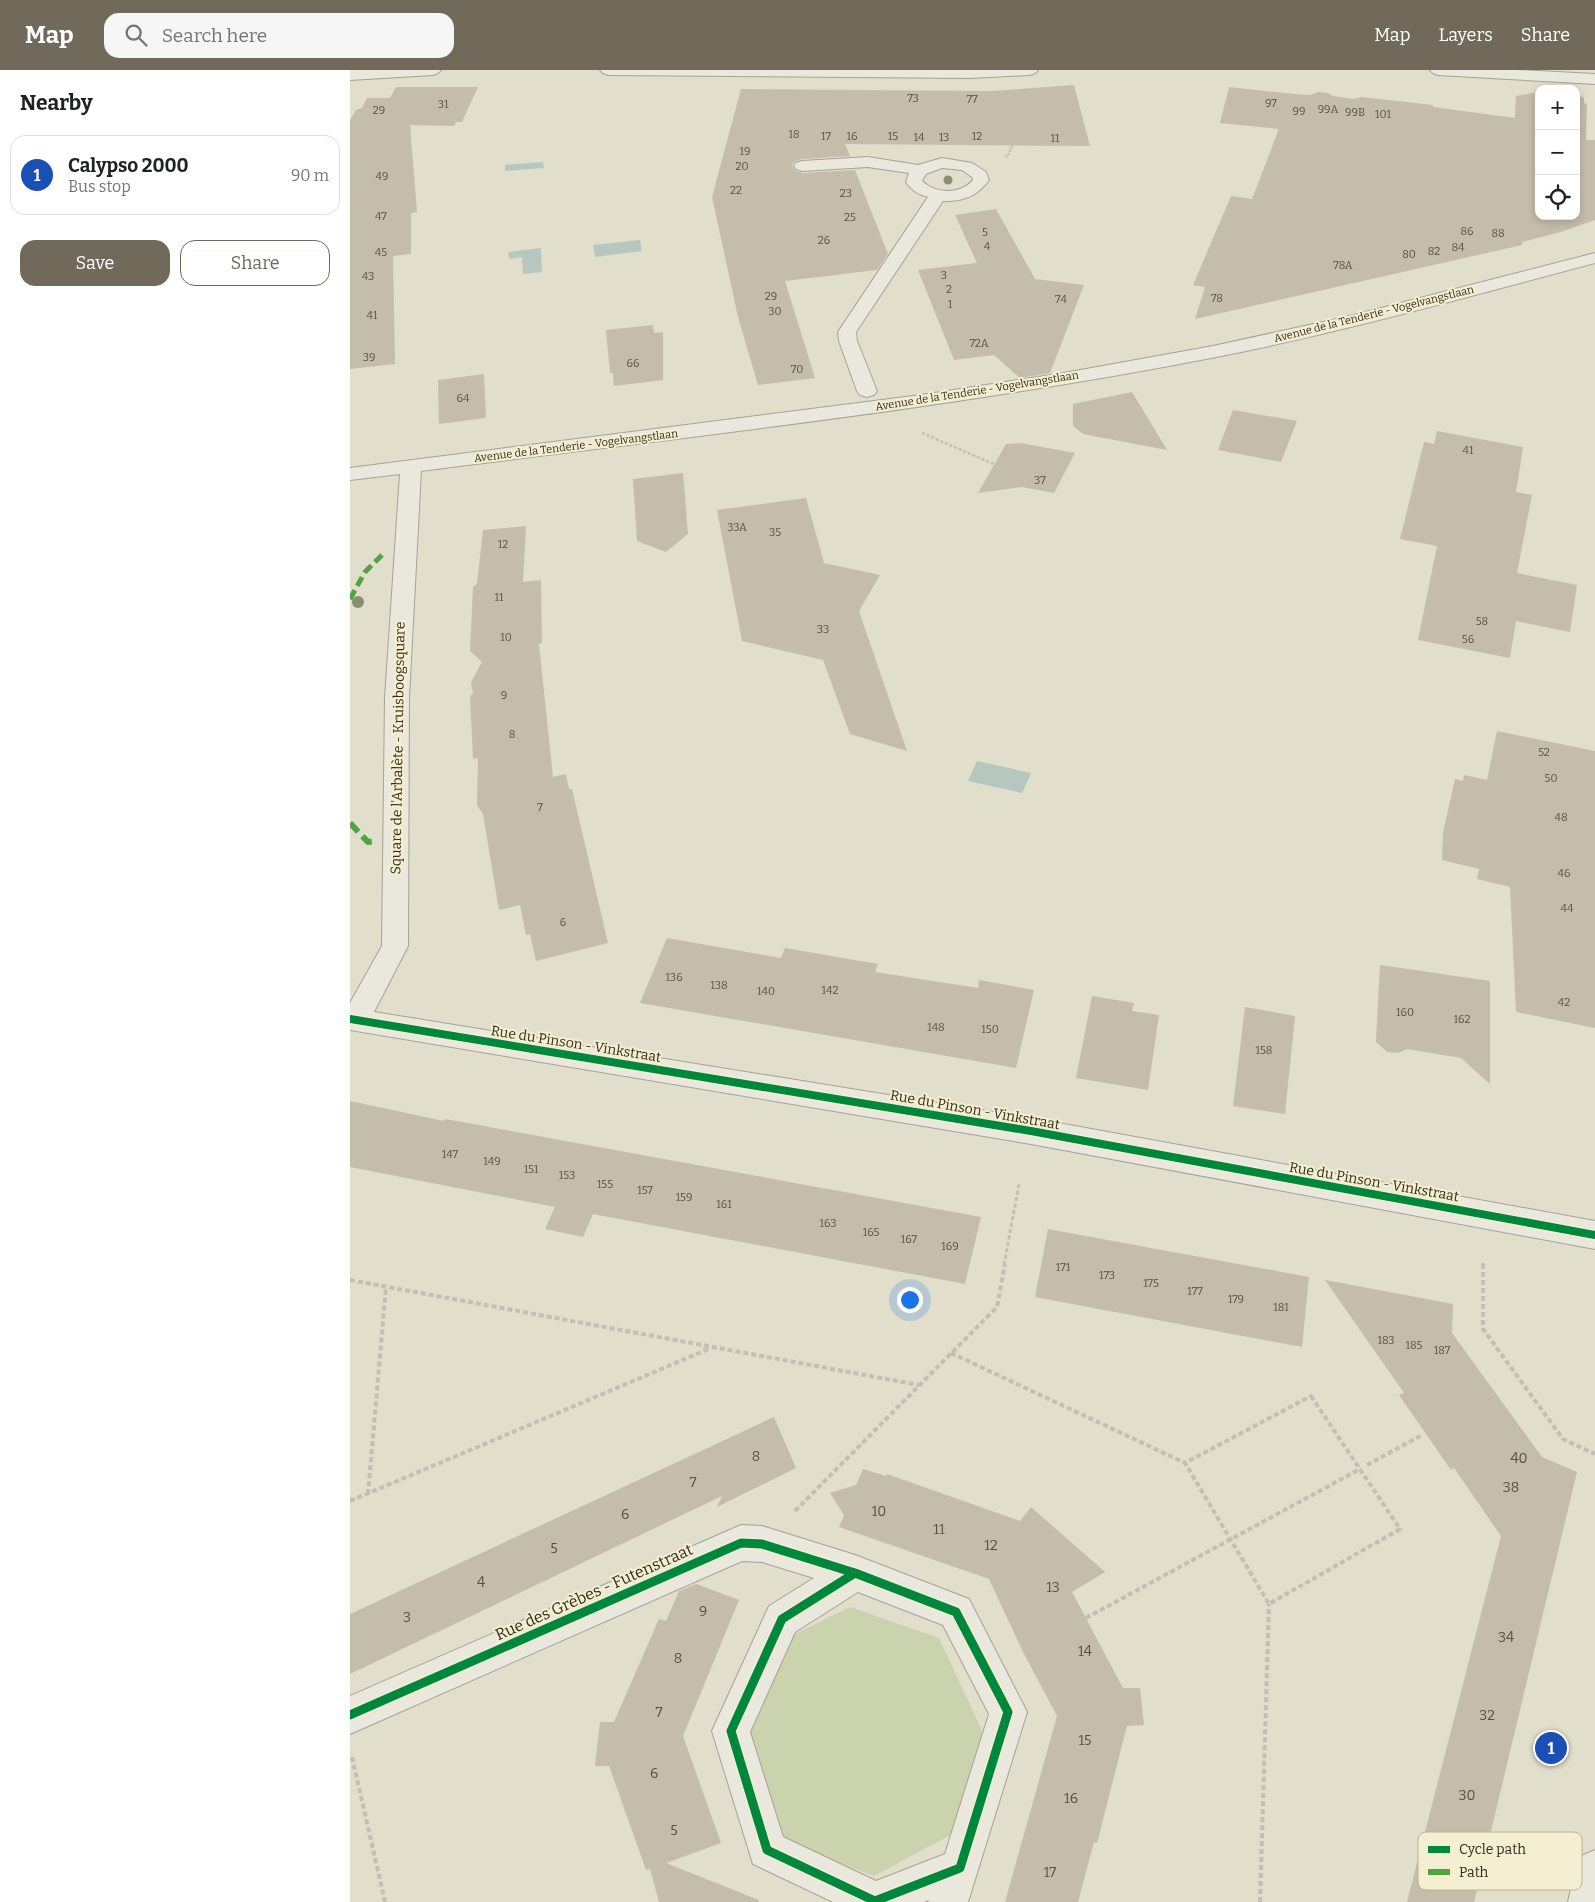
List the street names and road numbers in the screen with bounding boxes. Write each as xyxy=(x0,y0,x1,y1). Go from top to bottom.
street label: Avenue de la Tenderie - Vogelvangstlaan xyxy=(1273,283,1475,345)
street label: Avenue de la Tenderie - Vogelvangstlaan xyxy=(874,368,1080,413)
street label: Avenue de la Tenderie - Vogelvangstlaan xyxy=(473,427,679,465)
street label: Square de l'Arbalète - Kruisboogsquare xyxy=(387,621,409,875)
street label: Rue du Pinson - Vinkstraat xyxy=(490,1022,662,1066)
street label: Rue du Pinson - Vinkstraat xyxy=(889,1087,1061,1133)
street label: Rue du Pinson - Vinkstraat xyxy=(1288,1159,1460,1205)
street label: Rue des Grèbes - Futenstraat xyxy=(492,1540,696,1644)

